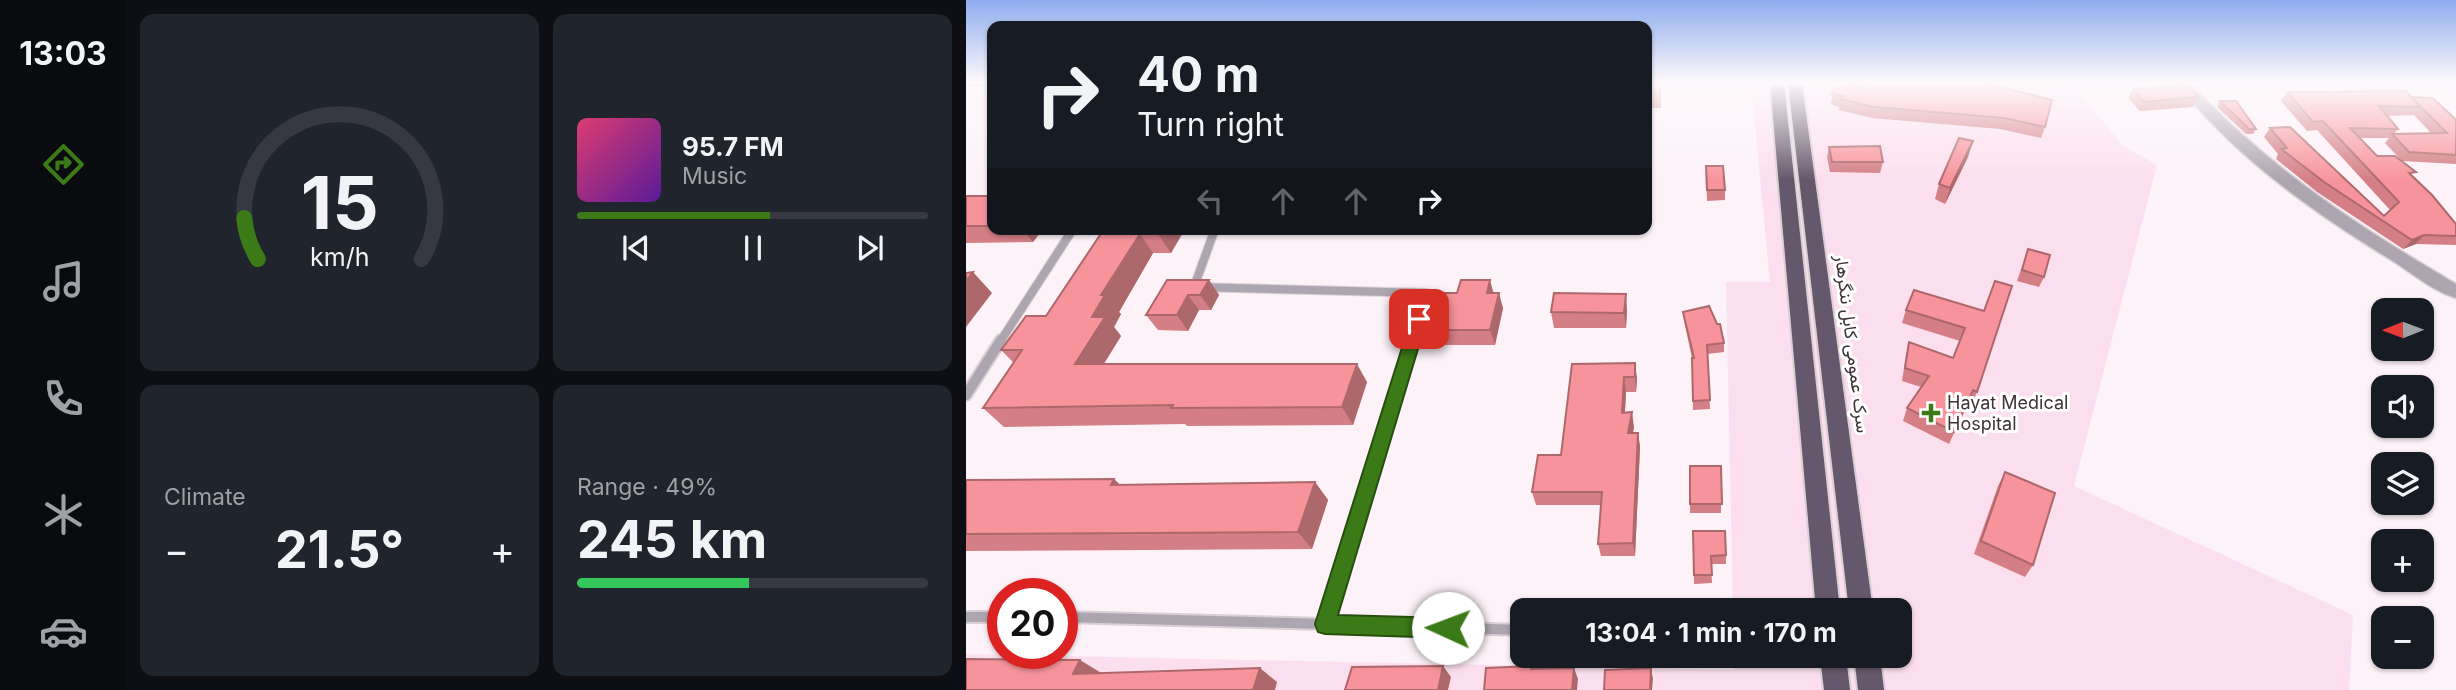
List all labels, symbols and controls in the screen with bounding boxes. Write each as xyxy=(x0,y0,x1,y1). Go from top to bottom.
text: 13:03 xyxy=(19,34,107,73)
text: 40 m xyxy=(1137,45,1260,104)
icon: right xyxy=(1022,49,1113,140)
text: Turn right xyxy=(1137,105,1284,144)
text: 95.7 FM xyxy=(682,131,784,162)
icon: directions xyxy=(39,140,88,189)
text: 15 xyxy=(301,158,378,247)
text: Music xyxy=(682,162,747,190)
icon: left xyxy=(1191,182,1229,220)
icon: ahead xyxy=(1264,182,1302,220)
icon: ahead xyxy=(1337,182,1375,220)
icon: right xyxy=(1410,182,1448,220)
icon: previous xyxy=(617,229,655,267)
icon: pause xyxy=(734,229,772,267)
icon: next xyxy=(851,229,889,267)
text: km/h xyxy=(310,242,369,272)
street label: سرک عمومی کابل ننگرهار xyxy=(1830,253,1874,434)
icon: music xyxy=(39,257,88,306)
pin xyxy=(1389,289,1449,349)
north arrow xyxy=(2371,298,2434,360)
map controls xyxy=(2371,298,2434,669)
icon: arrive xyxy=(1400,300,1438,338)
icon: phone xyxy=(39,374,88,423)
button: sound xyxy=(2371,375,2434,438)
place label: Hayat Medical Hospital xyxy=(1947,392,2068,434)
marker: Hayat Medical Hospital xyxy=(1921,403,1941,423)
button: layers xyxy=(2371,452,2434,515)
text: Range · 49% xyxy=(577,473,717,501)
text: Climate xyxy=(164,483,246,511)
icon: climate xyxy=(39,490,88,539)
text: 245 km xyxy=(577,508,767,571)
text: 21.5° xyxy=(275,518,404,581)
text: − xyxy=(164,527,189,573)
text: + xyxy=(490,527,515,573)
button: + xyxy=(2371,529,2434,592)
speed limit sign: 20 xyxy=(987,578,1078,669)
position arrow xyxy=(1411,591,1485,665)
button: − xyxy=(2371,606,2434,669)
icon: car xyxy=(39,607,88,656)
text: 13:04 · 1 min · 170 m xyxy=(1585,617,1837,648)

